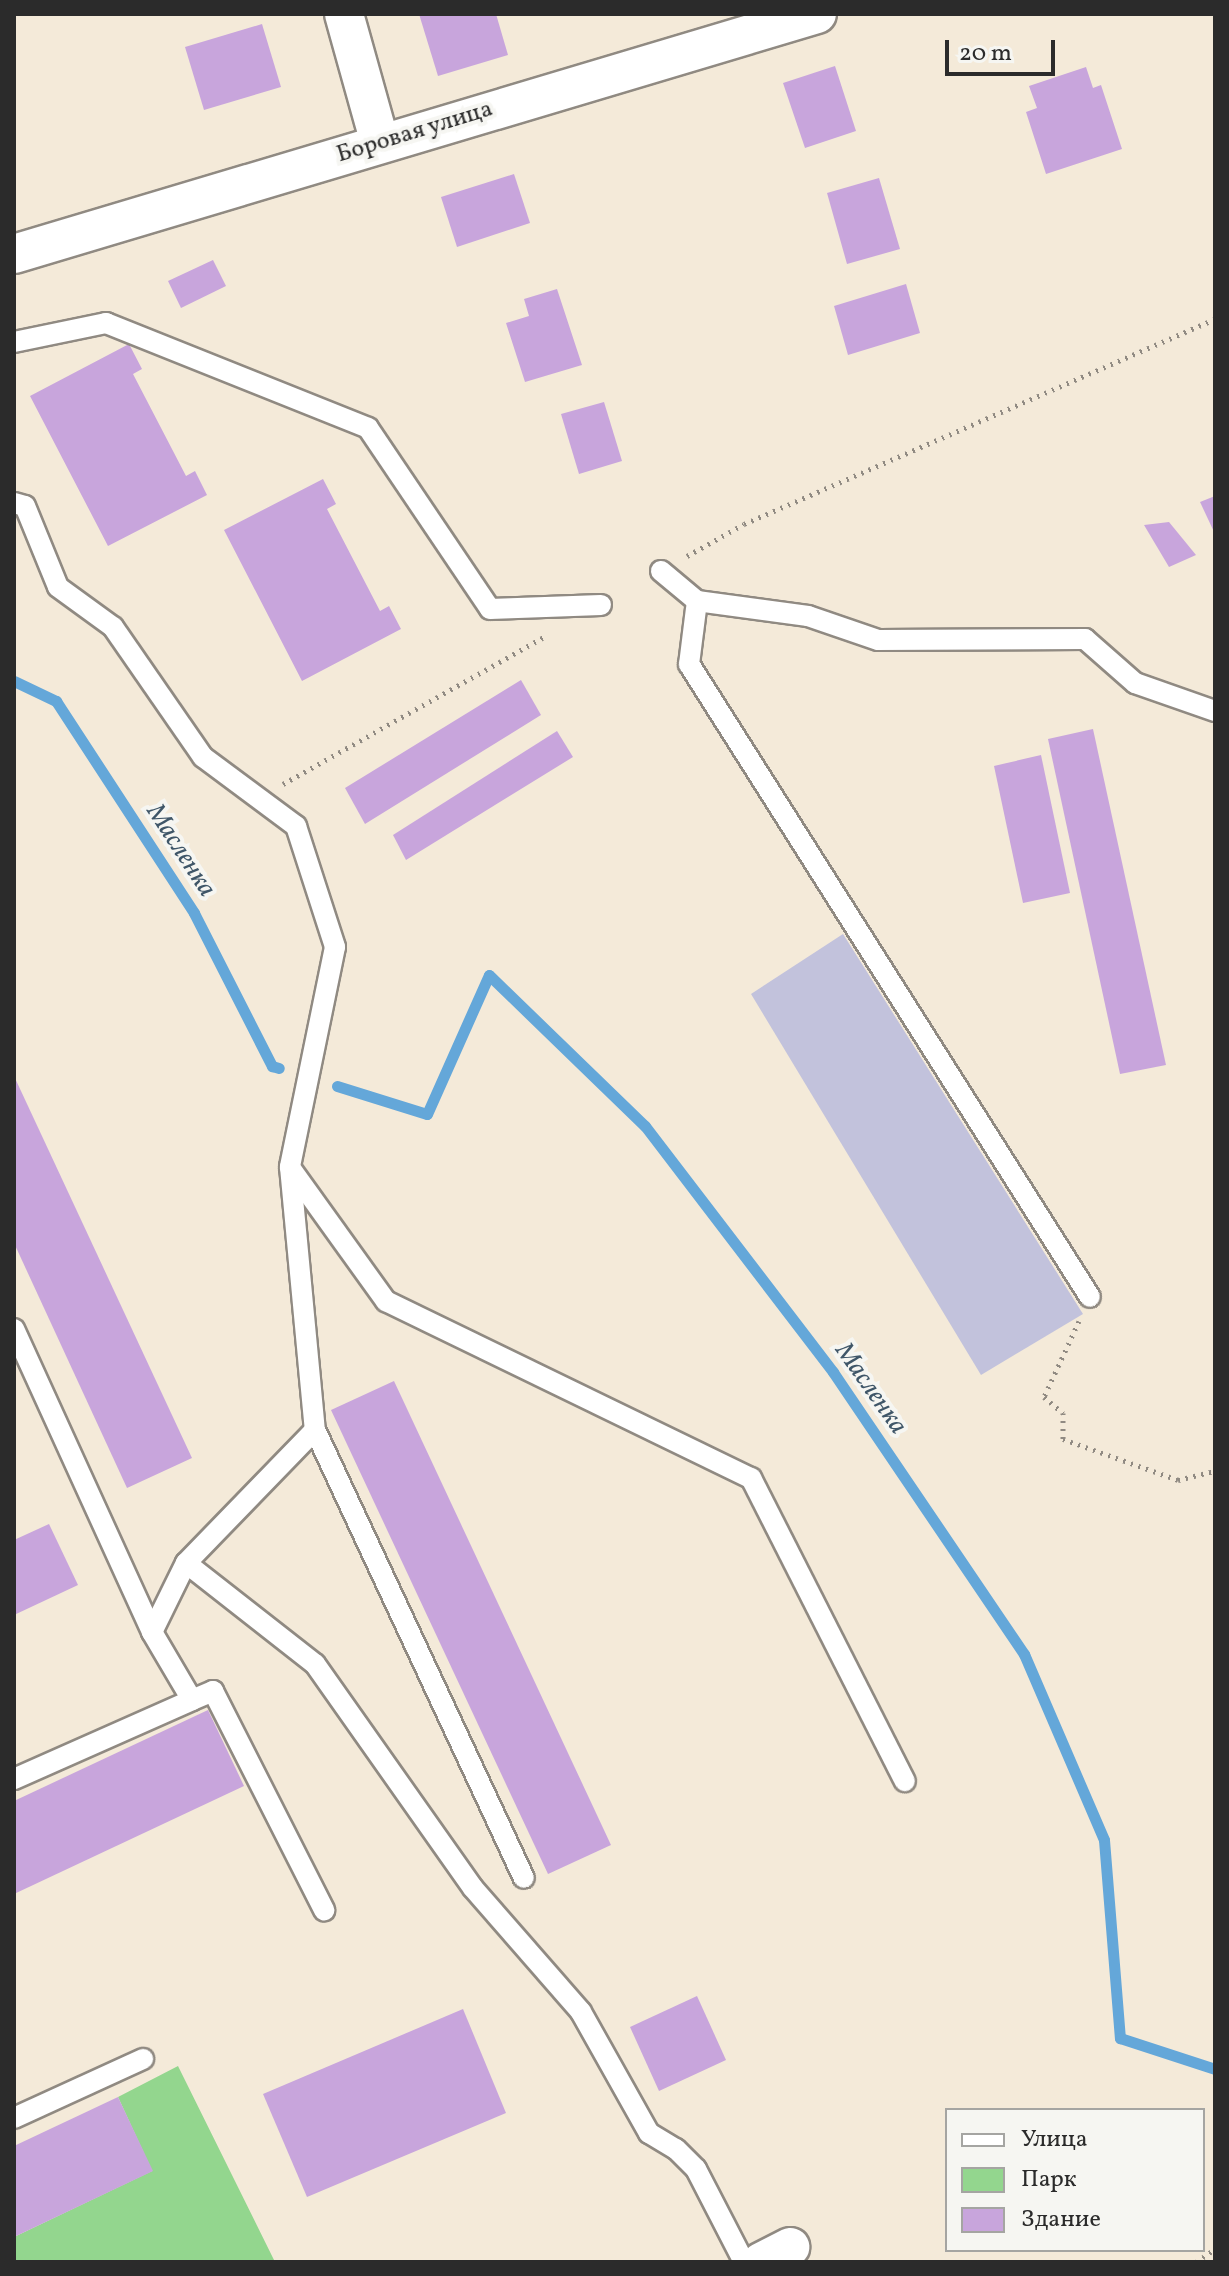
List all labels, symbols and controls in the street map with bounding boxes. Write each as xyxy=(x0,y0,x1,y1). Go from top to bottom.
scale bar xyxy=(949,24,1059,74)
text: 20 m xyxy=(959,37,1012,71)
street label: Боровая улица xyxy=(333,96,497,170)
water label: Масленка xyxy=(138,799,222,903)
water label: Масленка xyxy=(827,1337,913,1441)
legend xyxy=(945,2108,1205,2252)
text: Улица xyxy=(1021,2123,1088,2157)
text: Парк xyxy=(1021,2163,1077,2197)
text: Здание xyxy=(1021,2203,1101,2237)

